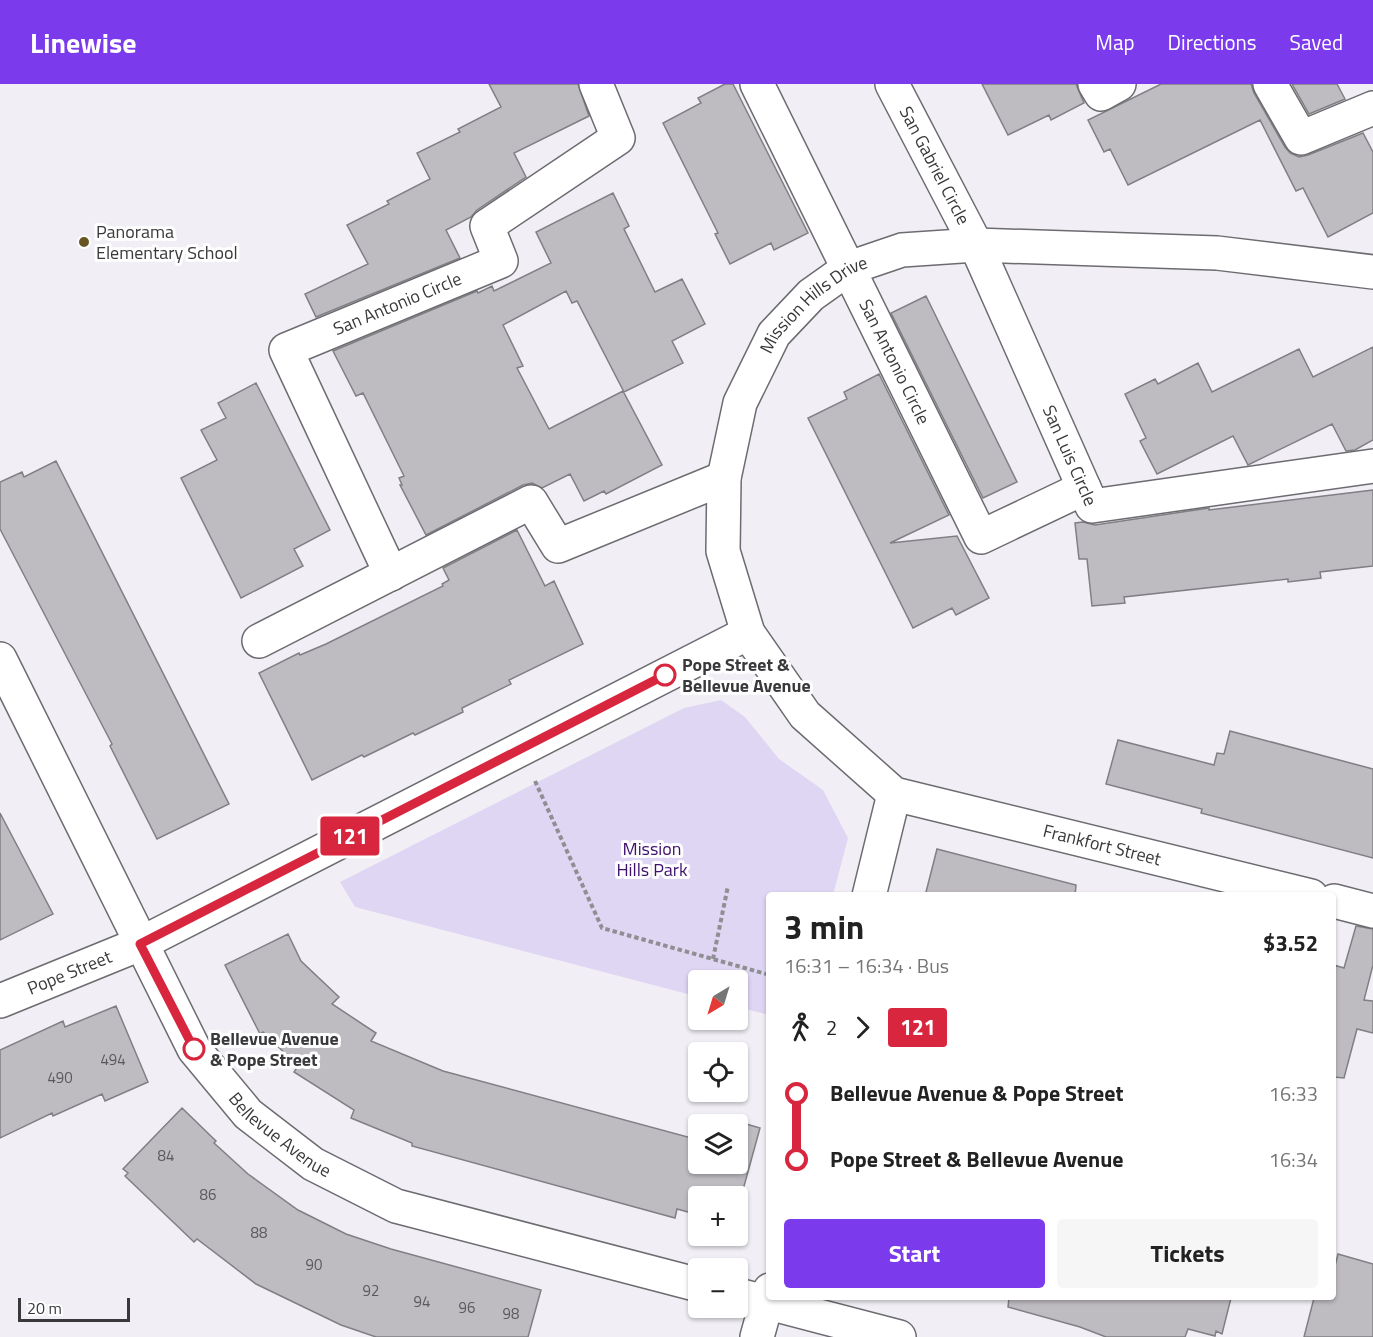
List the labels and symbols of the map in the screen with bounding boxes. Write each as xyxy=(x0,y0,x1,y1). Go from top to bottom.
street label: San Gabriel Circle xyxy=(893,101,977,229)
place label: Panorama Elementary School xyxy=(96,218,238,266)
marker: Panorama Elementary School xyxy=(77,235,91,249)
street label: Mission Hills Drive xyxy=(753,249,871,358)
street label: San Antonio Circle xyxy=(329,265,466,342)
street label: San Antonio Circle xyxy=(852,294,937,429)
street label: San Luis Circle xyxy=(1036,401,1104,510)
place label: Pope Street & Bellevue Avenue xyxy=(682,651,811,699)
marker: Pope Street & Bellevue Avenue xyxy=(654,664,676,686)
line badge: 121 xyxy=(316,816,385,855)
street label: Frankfort Street xyxy=(1040,817,1165,872)
park label: Mission Hills Park xyxy=(616,835,688,883)
street label: Pope Street xyxy=(23,943,116,1002)
north arrow xyxy=(688,970,748,1030)
place label: Bellevue Avenue & Pope Street xyxy=(210,1025,339,1073)
marker: Bellevue Avenue & Pope Street xyxy=(183,1038,205,1060)
house number: 494 xyxy=(100,1048,126,1071)
house number: 490 xyxy=(47,1066,73,1089)
street label: Bellevue Avenue xyxy=(222,1086,336,1184)
house number: 84 xyxy=(158,1144,174,1167)
house number: 86 xyxy=(200,1183,216,1206)
house number: 88 xyxy=(251,1221,267,1244)
house number: 90 xyxy=(306,1253,322,1276)
house number: 92 xyxy=(363,1279,379,1302)
house number: 94 xyxy=(414,1290,430,1313)
scale bar xyxy=(18,1295,130,1322)
house number: 96 xyxy=(459,1296,475,1319)
house number: 98 xyxy=(503,1302,519,1325)

